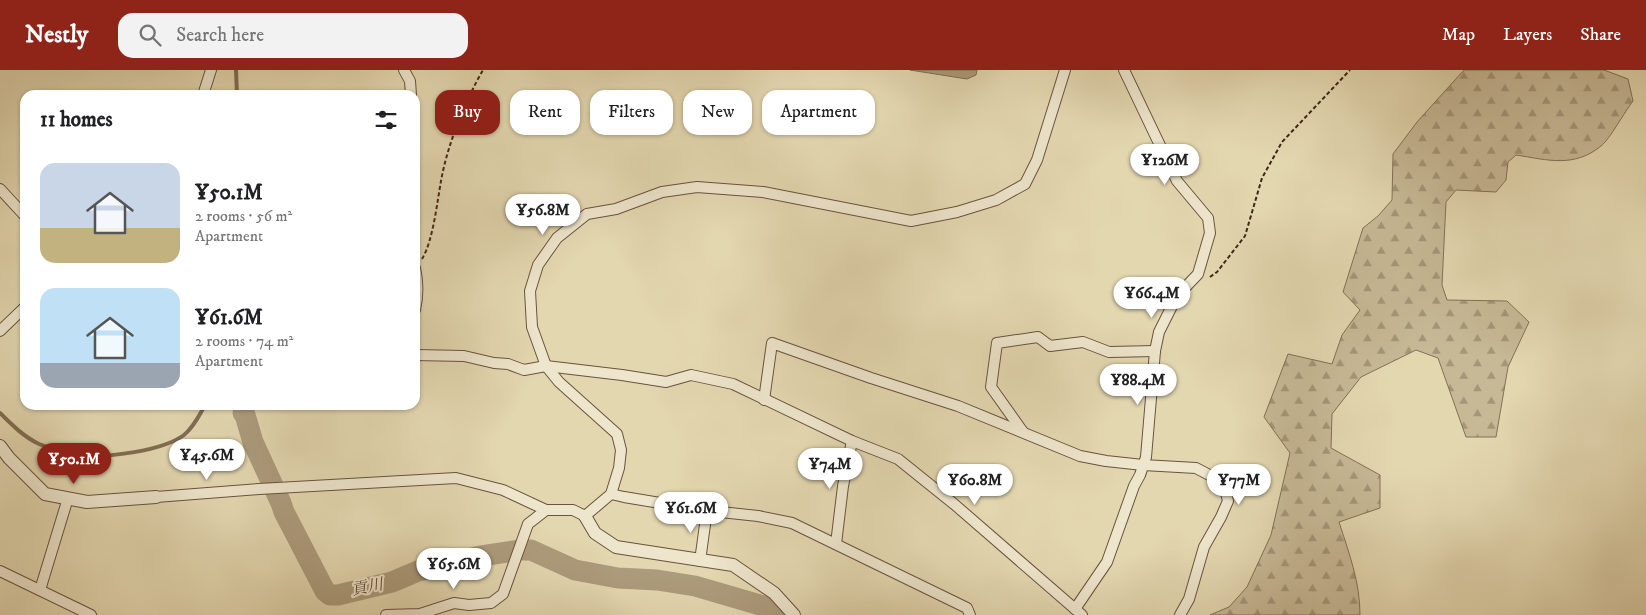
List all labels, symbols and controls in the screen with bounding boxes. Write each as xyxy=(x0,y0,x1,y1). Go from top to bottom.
search box xyxy=(118,13,468,58)
text: Nestly xyxy=(25,20,88,50)
icon: search xyxy=(136,21,164,49)
text: Search here xyxy=(176,24,264,47)
text: Map xyxy=(1442,24,1475,46)
text: Layers xyxy=(1503,24,1552,46)
text: Share xyxy=(1580,24,1621,46)
chip: Buy xyxy=(435,90,500,135)
chip: Rent xyxy=(510,90,580,135)
chip: Filters xyxy=(590,90,673,135)
chip: New xyxy=(683,90,752,135)
chip: Apartment xyxy=(762,90,875,135)
icon: filters xyxy=(372,106,400,134)
text: 11 homes xyxy=(40,107,113,133)
pin: ¥126M xyxy=(1130,144,1200,186)
text: ¥126M xyxy=(1141,150,1189,170)
text: ¥50.1M xyxy=(195,180,263,206)
icon: home xyxy=(80,183,140,243)
pin: ¥56.8M xyxy=(502,194,584,236)
text: ¥56.8M xyxy=(516,200,570,220)
text: 2 rooms · 56 m² xyxy=(195,206,292,226)
text: Apartment xyxy=(195,226,263,246)
pin: ¥66.4M xyxy=(1111,276,1193,319)
text: ¥66.4M xyxy=(1124,283,1180,303)
text: ¥61.6M xyxy=(195,305,263,331)
icon: home xyxy=(80,308,140,368)
text: 2 rooms · 74 m² xyxy=(195,331,293,351)
text: Apartment xyxy=(195,351,263,371)
pin: ¥88.4M xyxy=(1097,364,1179,406)
text: ¥88.4M xyxy=(1111,370,1165,390)
pin: ¥45.6M xyxy=(166,438,248,481)
pin: ¥50.1M xyxy=(33,442,115,485)
text: ¥45.6M xyxy=(180,445,234,465)
pin: ¥74M xyxy=(800,448,860,490)
text: ¥50.1M xyxy=(48,449,100,469)
text: ¥74M xyxy=(809,454,851,474)
pin: ¥60.8M xyxy=(934,464,1016,506)
pin: ¥77M xyxy=(1209,464,1269,506)
text: ¥60.8M xyxy=(948,470,1002,490)
text: ¥77M xyxy=(1218,470,1260,490)
pin: ¥61.6M xyxy=(650,492,732,534)
text: ¥61.6M xyxy=(665,498,717,518)
pin: ¥65.6M xyxy=(413,548,495,590)
text: ¥65.6M xyxy=(427,554,481,574)
water label: 貢川 xyxy=(349,574,387,600)

